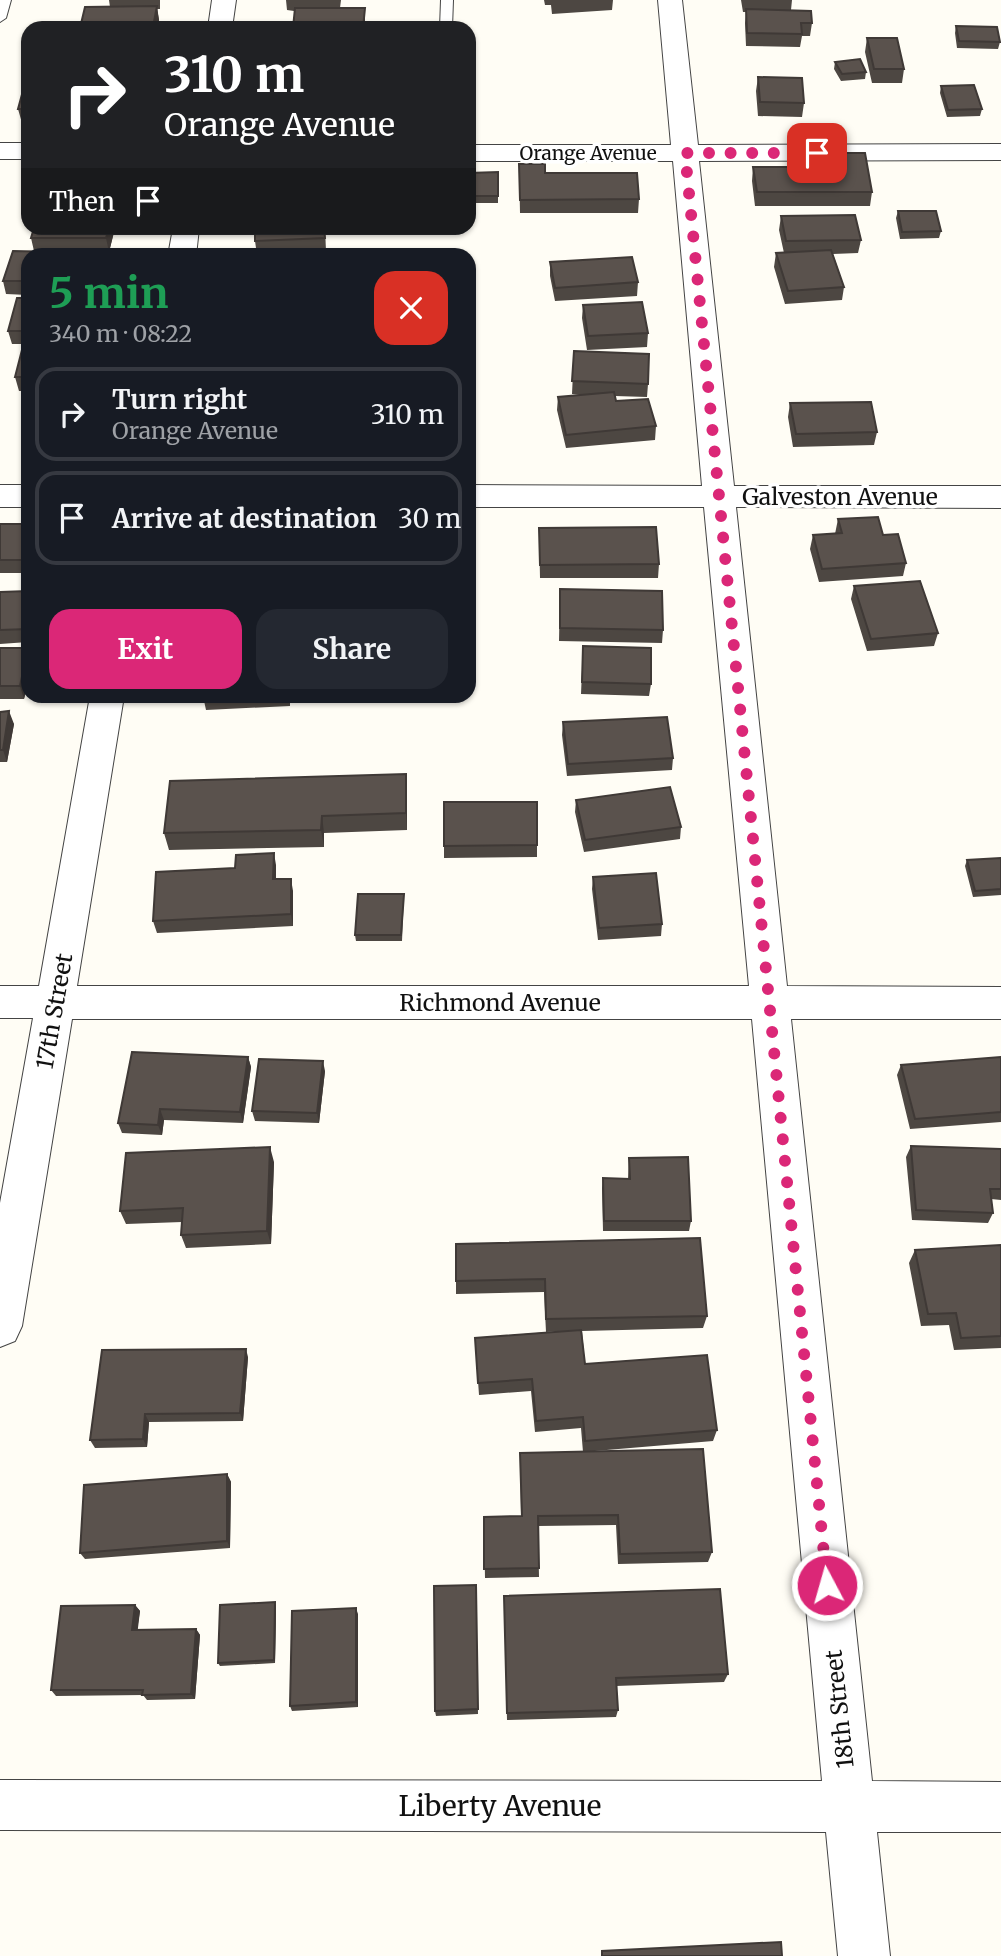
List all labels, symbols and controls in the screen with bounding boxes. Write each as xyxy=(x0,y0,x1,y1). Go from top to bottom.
text: 310 m xyxy=(164,44,304,105)
icon: right xyxy=(49,49,140,140)
text: Orange Avenue xyxy=(164,105,395,145)
pin xyxy=(787,123,847,183)
icon: arrive xyxy=(798,134,836,172)
street label: Orange Avenue xyxy=(519,141,657,165)
icon: arrive xyxy=(129,182,167,220)
text: Then xyxy=(49,185,115,218)
text: 5 min xyxy=(49,267,168,319)
button: close xyxy=(374,271,448,345)
text: 340 m · 08:22 xyxy=(49,319,192,348)
text: Turn right xyxy=(112,383,247,416)
icon: right xyxy=(53,395,91,433)
text: 310 m xyxy=(371,398,444,431)
text: Orange Avenue xyxy=(112,416,278,445)
street label: Galveston Avenue xyxy=(742,482,938,511)
icon: arrive xyxy=(53,499,91,537)
text: Arrive at destination xyxy=(112,502,377,535)
text: 30 m xyxy=(398,502,461,535)
button: Exit xyxy=(49,609,242,689)
button: Share xyxy=(256,609,448,689)
street label: 17th Street xyxy=(30,951,78,1071)
street label: Richmond Avenue xyxy=(399,988,601,1017)
position arrow xyxy=(790,1548,864,1622)
street label: 18th Street xyxy=(818,1648,860,1770)
street label: Liberty Avenue xyxy=(399,1788,601,1824)

